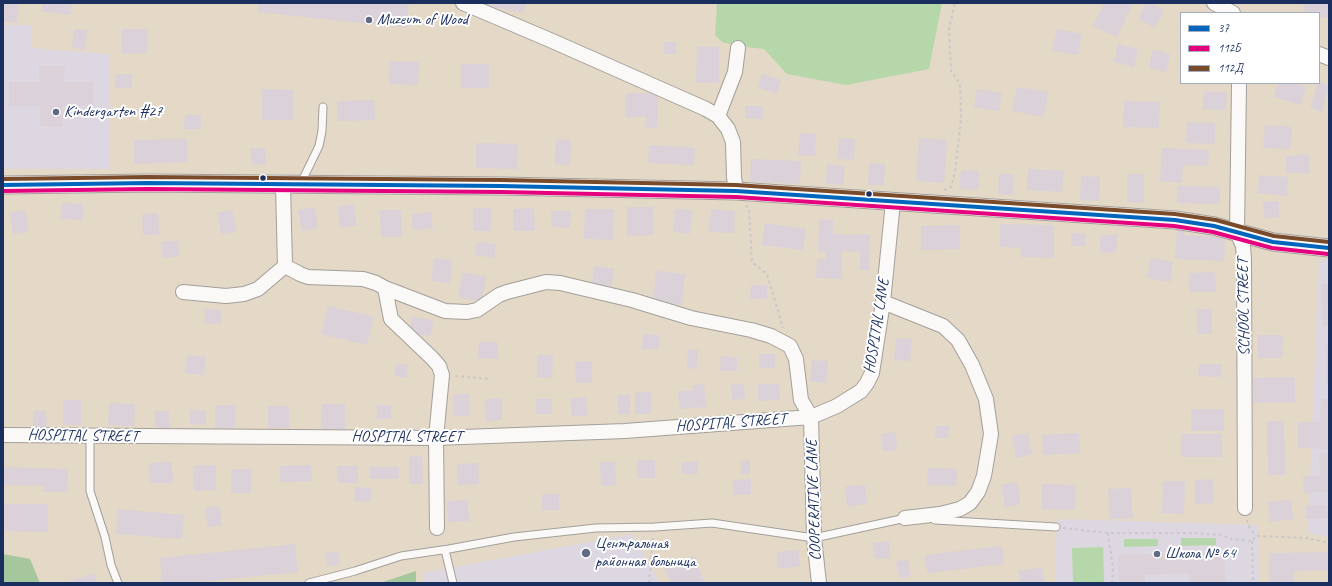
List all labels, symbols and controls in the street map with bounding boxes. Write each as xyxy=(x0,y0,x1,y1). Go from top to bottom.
place label: Muzeum of Wood xyxy=(377,10,468,30)
legend xyxy=(1180,12,1320,84)
marker: Muzeum of Wood xyxy=(364,15,374,25)
text: 37 xyxy=(1218,20,1229,36)
text: 112Б xyxy=(1218,40,1240,56)
text: 112Д xyxy=(1218,60,1243,76)
place label: Kindergarten #27 xyxy=(64,102,162,122)
marker: Kindergarten #27 xyxy=(51,107,61,117)
unlabelled marker xyxy=(258,173,268,183)
unlabelled marker xyxy=(864,189,874,199)
street label: SCHOOL STREET xyxy=(1234,258,1254,356)
street label: HOSPITAL LANE xyxy=(860,277,894,375)
street label: HOSPITAL STREET xyxy=(675,410,787,436)
street label: HOSPITAL STREET xyxy=(27,425,139,447)
street label: HOSPITAL STREET xyxy=(352,427,462,447)
street label: COOPERATIVE LANE xyxy=(802,439,826,561)
place label: Центральная районная больница xyxy=(595,534,695,572)
place label: Школа № 64 xyxy=(1165,544,1236,564)
marker: Центральная районная больница xyxy=(580,547,592,559)
marker: Школа № 64 xyxy=(1152,549,1162,559)

